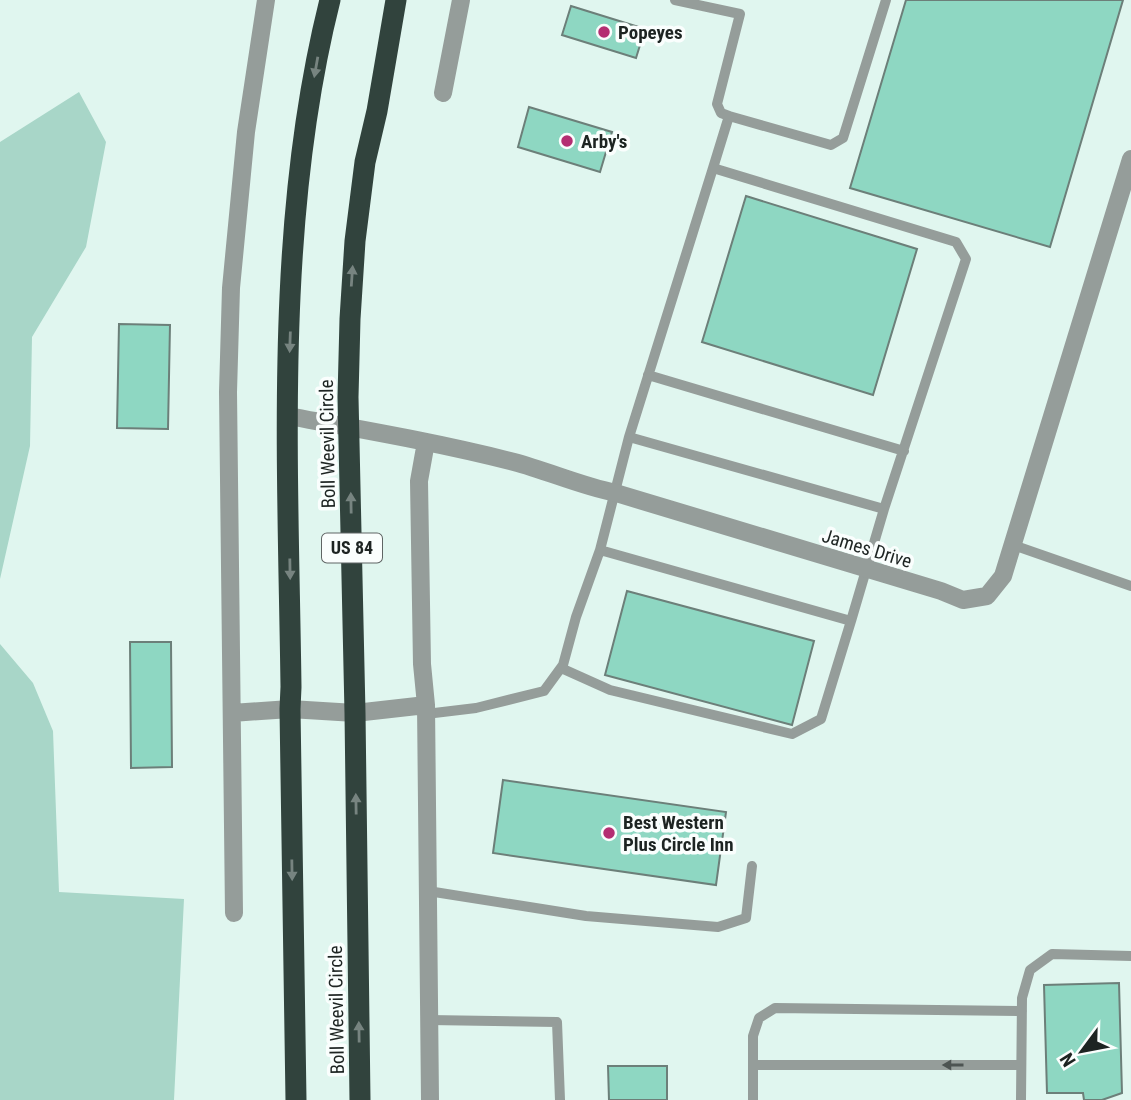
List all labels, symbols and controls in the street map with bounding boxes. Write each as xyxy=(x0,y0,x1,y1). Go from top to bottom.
place label: Popeyes xyxy=(618,21,683,44)
marker: Popeyes xyxy=(596,24,612,40)
one-way arrow xyxy=(310,56,321,78)
place label: Arby's xyxy=(581,130,627,153)
marker: Arby's xyxy=(559,133,575,149)
one-way arrow xyxy=(347,265,358,287)
one-way arrow xyxy=(284,331,295,353)
street label: Boll Weevil Circle xyxy=(315,379,340,509)
one-way arrow xyxy=(345,492,356,514)
street label: James Drive xyxy=(819,524,914,573)
road number: US 84 xyxy=(322,534,382,562)
one-way arrow xyxy=(284,558,295,580)
one-way arrow xyxy=(351,793,362,815)
place label: Best Western Plus Circle Inn xyxy=(623,811,734,856)
marker: Best Western Plus Circle Inn xyxy=(601,825,617,841)
one-way arrow xyxy=(286,859,298,881)
street label: Boll Weevil Circle xyxy=(324,945,349,1075)
north arrow xyxy=(1047,1016,1117,1086)
one-way arrow xyxy=(353,1021,365,1043)
text: N xyxy=(1055,1049,1081,1071)
one-way arrow xyxy=(942,1059,964,1071)

